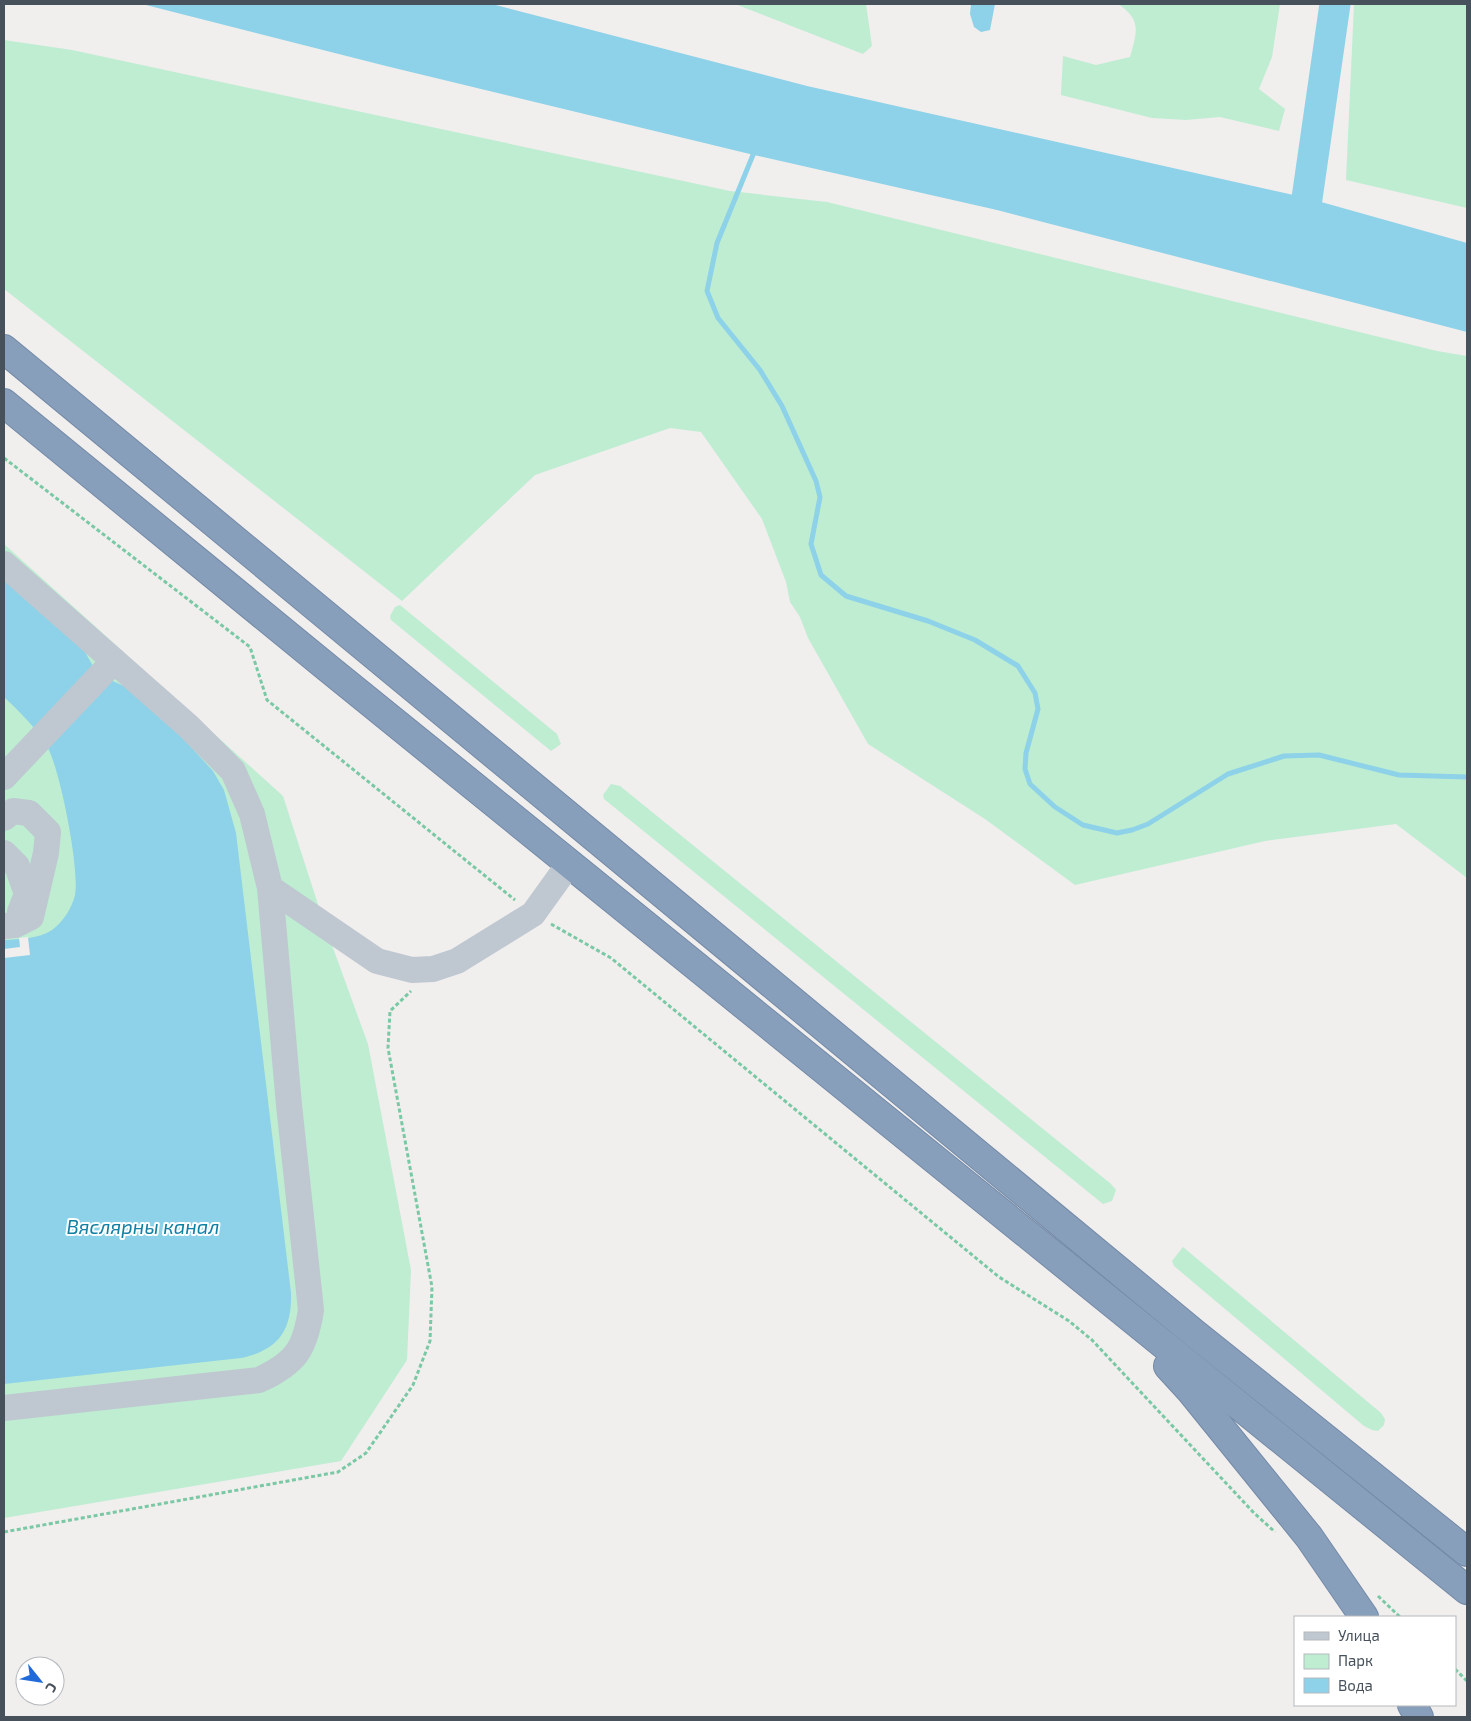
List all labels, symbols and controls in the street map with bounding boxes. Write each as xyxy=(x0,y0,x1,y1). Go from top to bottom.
water label: Вяслярны канал xyxy=(66,1214,220,1238)
legend xyxy=(1294,1616,1456,1706)
text: Улица xyxy=(1338,1626,1380,1644)
text: Парк xyxy=(1338,1651,1373,1669)
north arrow xyxy=(15,1656,65,1706)
text: Вода xyxy=(1338,1676,1373,1694)
text: С xyxy=(42,1680,61,1696)

